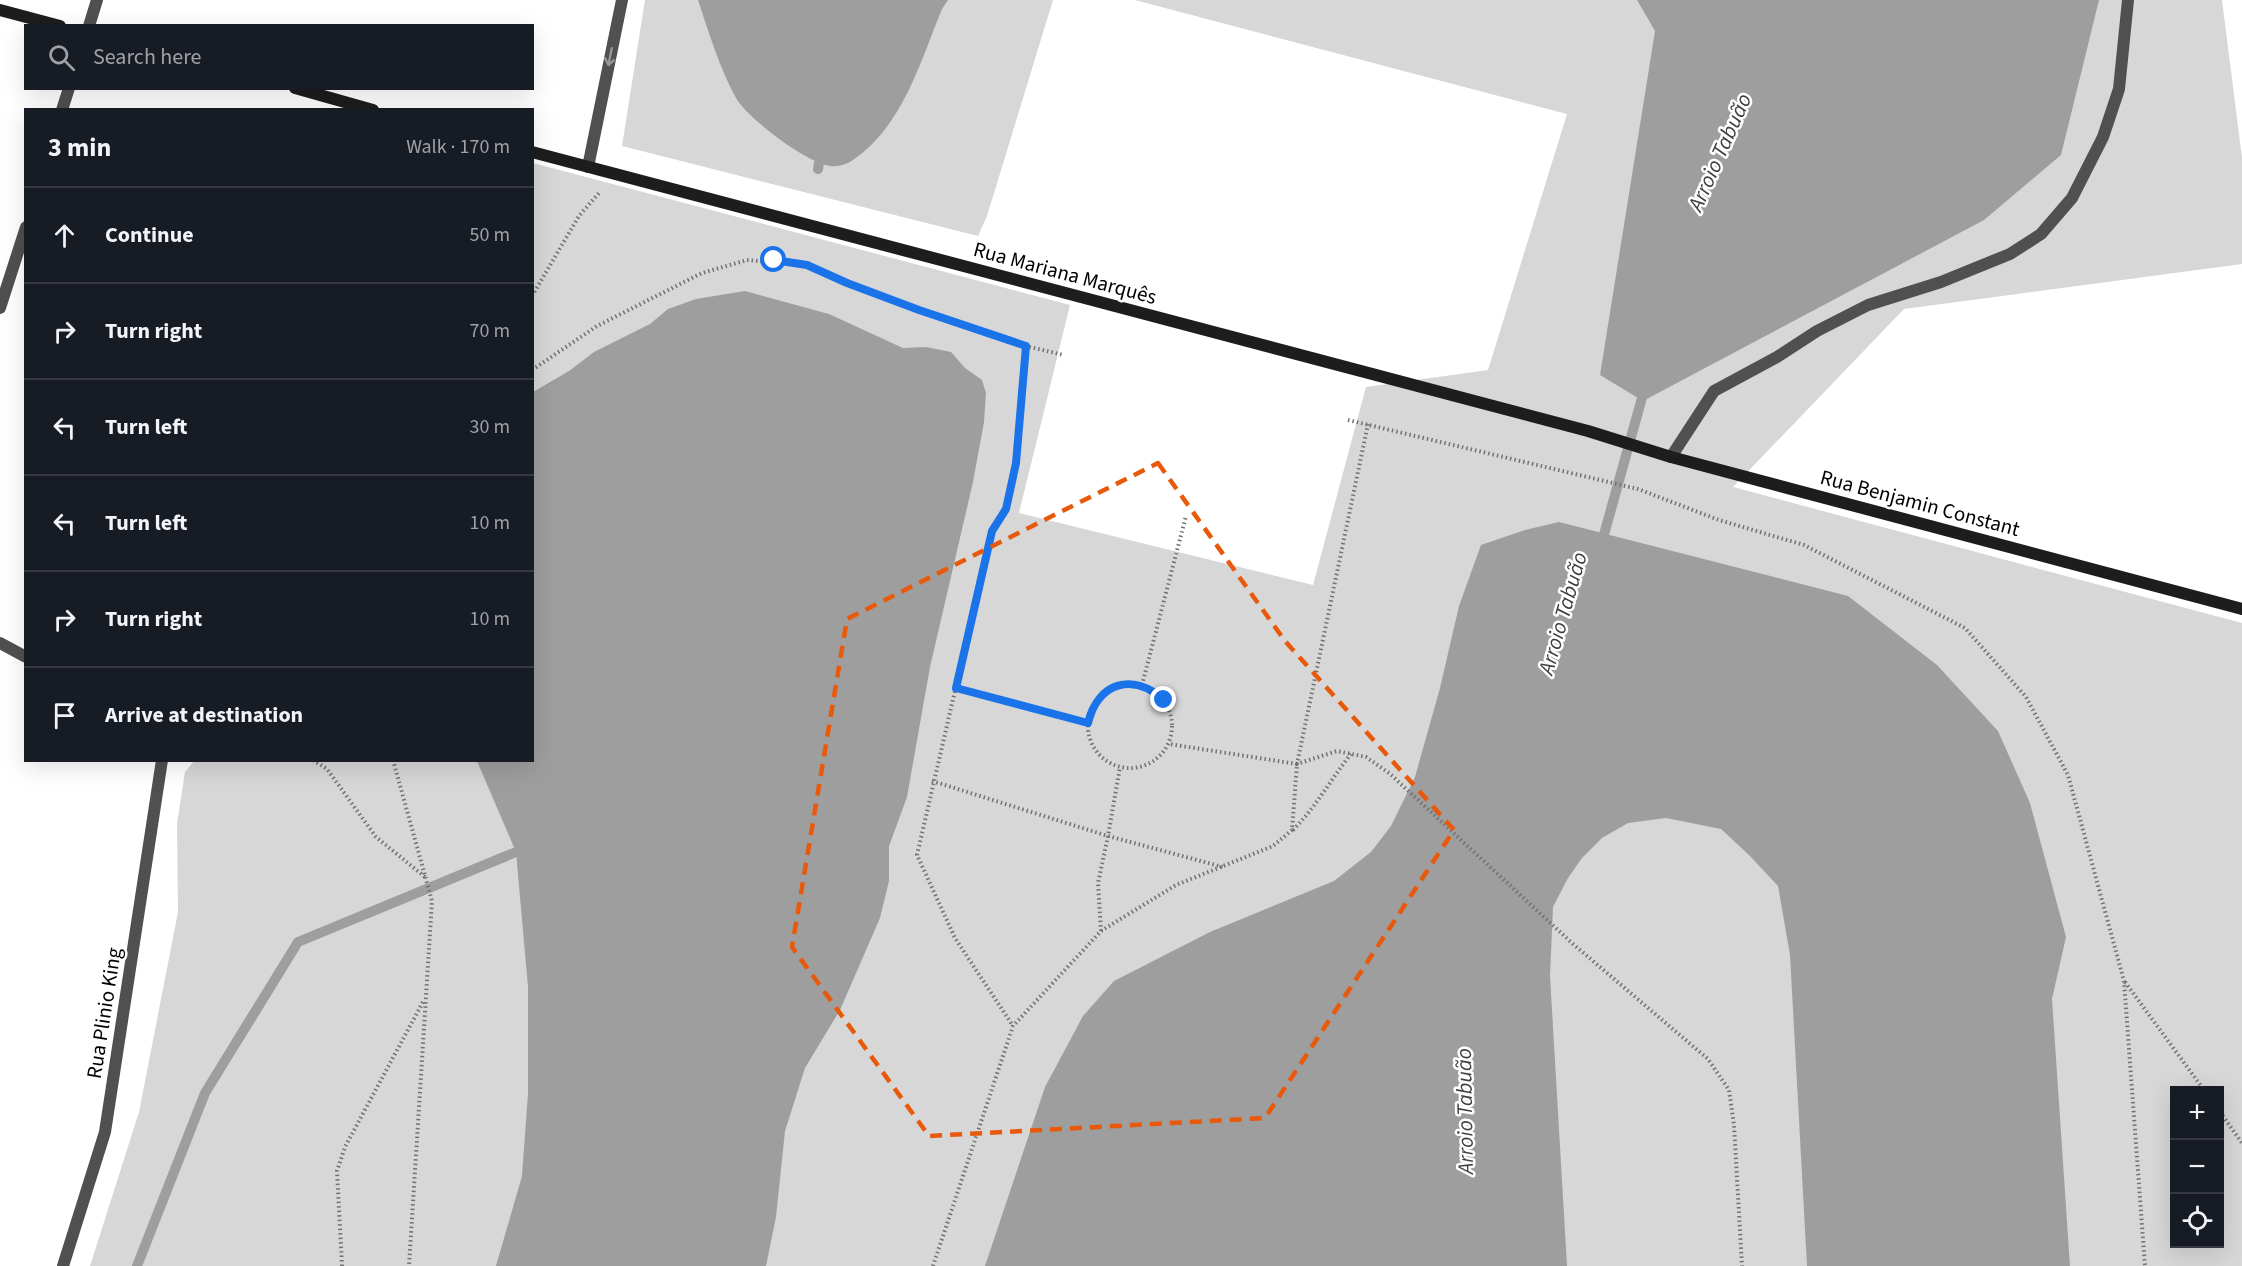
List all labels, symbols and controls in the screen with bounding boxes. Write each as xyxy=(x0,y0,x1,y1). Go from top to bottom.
search box xyxy=(24,24,534,90)
icon: search xyxy=(45,41,78,74)
text: Search here xyxy=(93,41,201,73)
one-way arrow xyxy=(604,47,615,67)
water label: Arroio Tabuão xyxy=(1679,88,1760,218)
text: 3 min xyxy=(48,129,111,166)
text: Walk · 170 m xyxy=(406,133,510,161)
icon: ahead xyxy=(48,219,81,252)
text: Continue xyxy=(105,219,194,251)
text: 50 m xyxy=(470,221,510,249)
street label: Rua Mariana Marquês xyxy=(970,234,1160,312)
route start xyxy=(760,246,786,272)
icon: right xyxy=(48,315,81,348)
text: Turn right xyxy=(105,315,202,347)
text: 70 m xyxy=(470,317,510,345)
icon: left xyxy=(48,411,81,444)
text: Turn left xyxy=(105,411,187,443)
text: 30 m xyxy=(470,413,510,441)
street label: Rua Benjamin Constant xyxy=(1817,462,2023,544)
icon: left xyxy=(48,507,81,540)
text: Turn left xyxy=(105,507,187,539)
text: 10 m xyxy=(470,509,510,537)
water label: Arroio Tabuão xyxy=(1530,548,1596,680)
icon: right xyxy=(48,603,81,636)
text: Turn right xyxy=(105,603,202,635)
text: 10 m xyxy=(470,605,510,633)
route end xyxy=(1150,686,1176,712)
icon: arrive xyxy=(48,699,81,732)
text: Arrive at destination xyxy=(105,699,303,731)
street label: Rua Plinio King xyxy=(79,945,129,1081)
water label: Arroio Tabuão xyxy=(1448,1048,1482,1176)
map controls xyxy=(2170,1086,2224,1248)
button: + xyxy=(2170,1086,2224,1140)
button: − xyxy=(2170,1140,2224,1194)
button: locate xyxy=(2170,1194,2224,1248)

